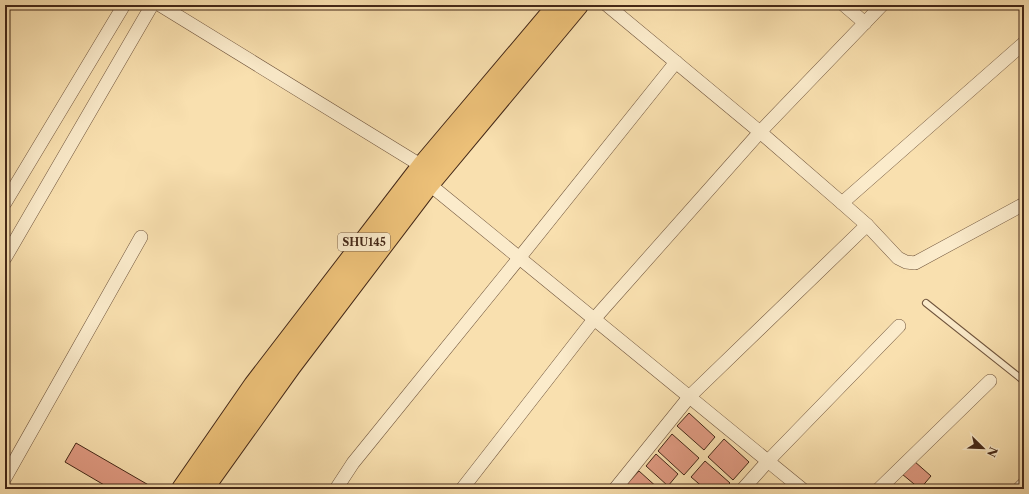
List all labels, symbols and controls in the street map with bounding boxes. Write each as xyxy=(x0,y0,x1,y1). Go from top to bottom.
road number: SHU145 xyxy=(338,233,390,251)
north arrow xyxy=(963,428,1003,468)
text: N xyxy=(984,445,1001,459)

